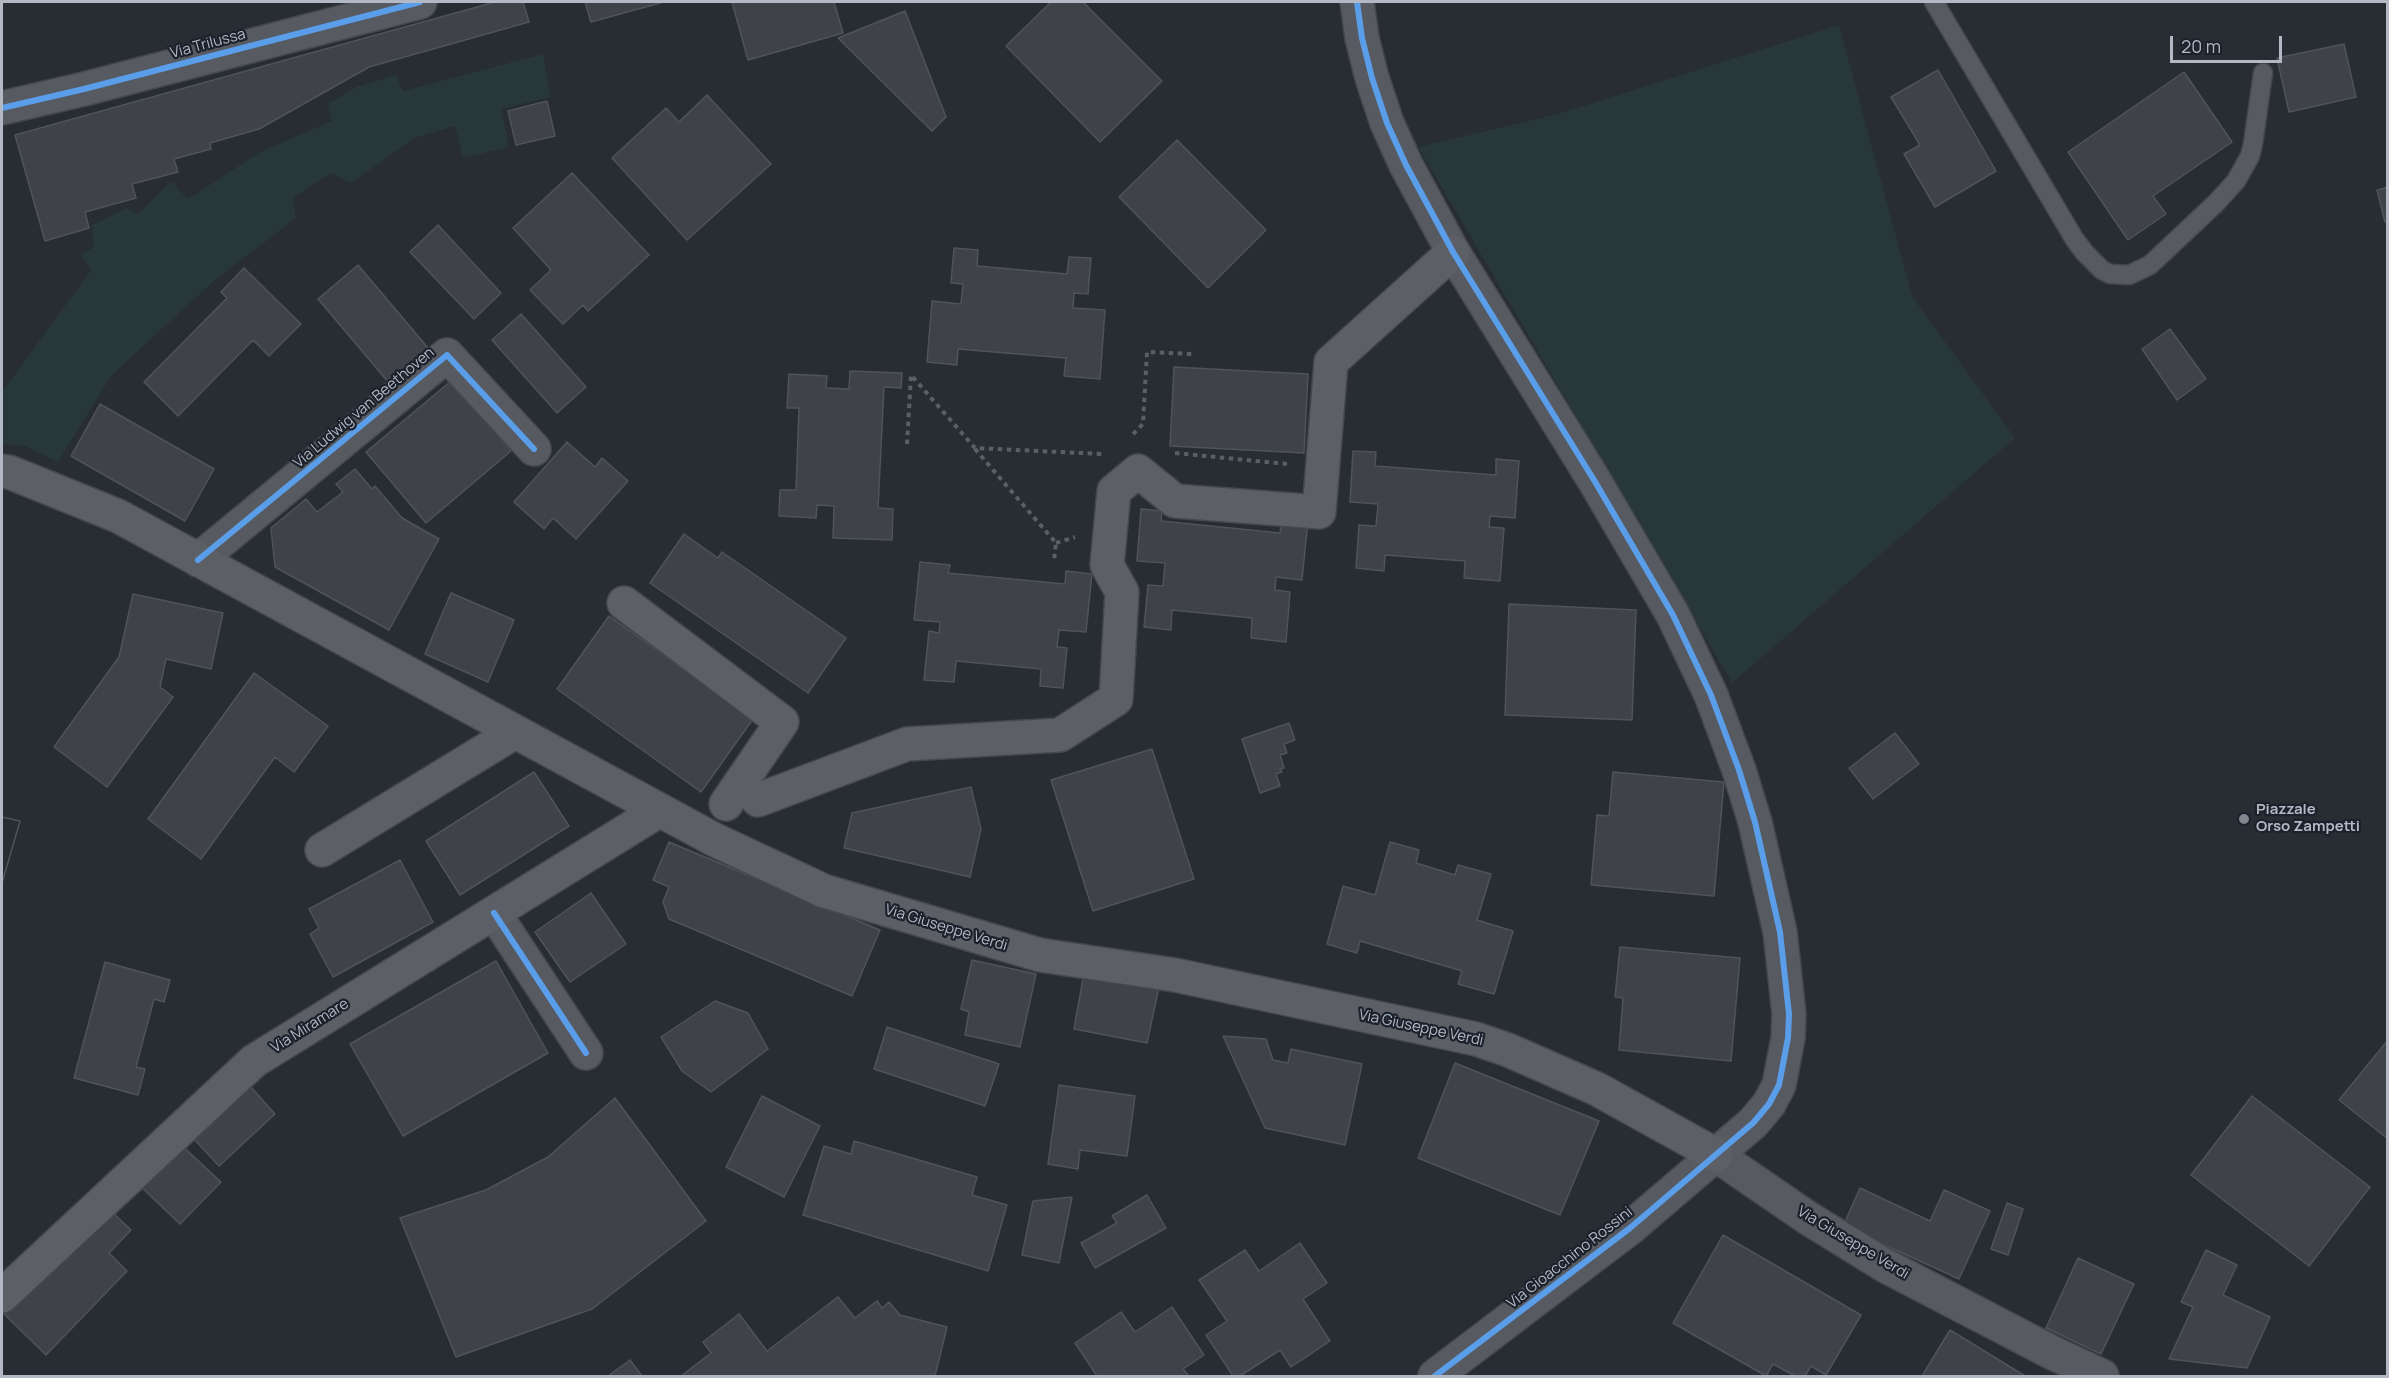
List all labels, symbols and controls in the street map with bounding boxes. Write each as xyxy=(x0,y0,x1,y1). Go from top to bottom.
scale bar xyxy=(2173,24,2286,62)
street label: Via Trilussa xyxy=(168,25,248,63)
text: 20 m xyxy=(2181,34,2221,58)
street label: Via Ludwig van Beethoven xyxy=(290,344,438,472)
place label: Piazzale Orso Zampetti xyxy=(2256,801,2360,836)
marker: Piazzale Orso Zampetti xyxy=(2237,812,2251,826)
street label: Via Giuseppe Verdi xyxy=(883,901,1009,955)
street label: Via Miramare xyxy=(268,995,352,1057)
street label: Via Giuseppe Verdi xyxy=(1357,1006,1485,1050)
street label: Via Gioacchino Rossini xyxy=(1504,1203,1636,1313)
street label: Via Giuseppe Verdi xyxy=(1794,1203,1912,1283)

